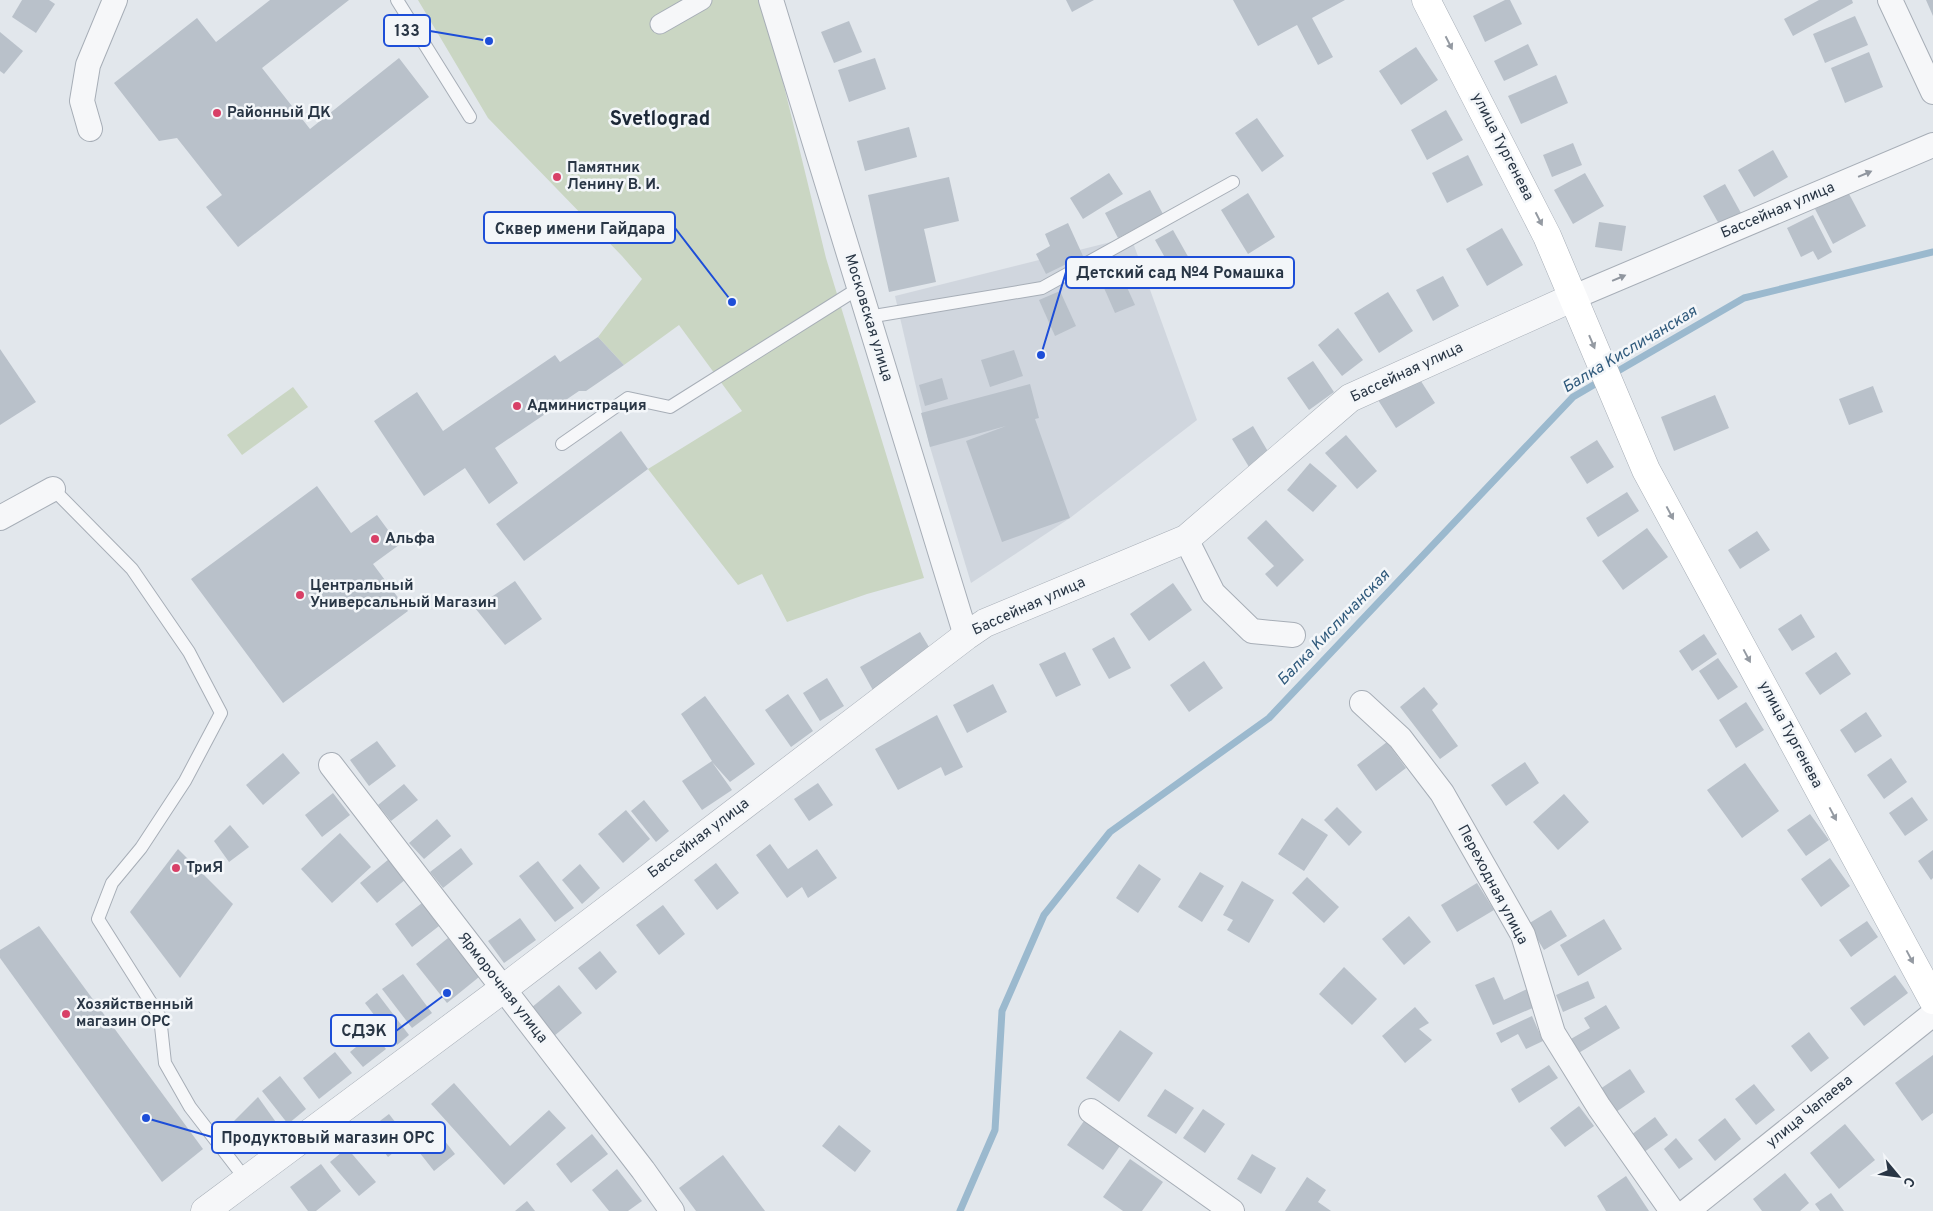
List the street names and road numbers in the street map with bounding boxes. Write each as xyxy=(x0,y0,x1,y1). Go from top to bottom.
street label: улица Тургенева xyxy=(1467,90,1537,204)
street label: Бассейная улица xyxy=(1718,178,1838,244)
street label: Московская улица xyxy=(840,252,896,384)
street label: Бассейная улица xyxy=(1348,339,1466,407)
street label: Бассейная улица xyxy=(969,573,1089,641)
street label: улица Тургенева xyxy=(1754,678,1826,792)
street label: Бассейная улица xyxy=(645,795,753,883)
street label: Переходная улица xyxy=(1452,822,1532,948)
street label: Ярморочная улица xyxy=(453,929,551,1047)
street label: улица Чапаева xyxy=(1763,1071,1857,1153)

